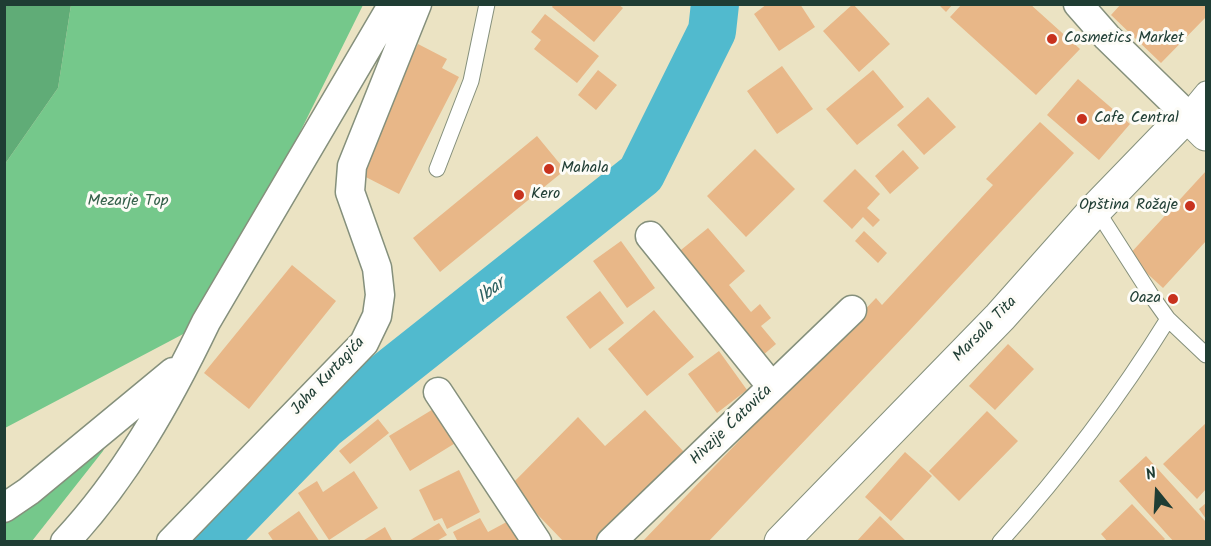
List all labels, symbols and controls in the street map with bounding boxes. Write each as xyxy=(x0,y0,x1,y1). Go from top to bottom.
place label: Cosmetics Market xyxy=(1064,29,1184,49)
marker: Cosmetics Market xyxy=(1045,32,1059,46)
place label: Cafe Central xyxy=(1094,109,1179,129)
marker: Cafe Central xyxy=(1075,112,1089,126)
place label: Mahala xyxy=(561,159,609,179)
marker: Mahala xyxy=(542,162,556,176)
place label: Kero xyxy=(531,185,560,205)
marker: Kero xyxy=(512,188,526,202)
park label: Mezarje Top xyxy=(88,192,168,212)
place label: Opština Rožaje xyxy=(1079,196,1178,216)
marker: Opština Rožaje xyxy=(1183,199,1197,213)
water label: Ibar xyxy=(474,274,510,310)
place label: Oaza xyxy=(1129,289,1161,309)
marker: Oaza xyxy=(1166,292,1180,306)
street label: Marsala Tita xyxy=(950,293,1022,367)
street label: Jaha Kurtagića xyxy=(288,334,370,420)
street label: Hivzije Ćatovića xyxy=(687,382,777,470)
text: N xyxy=(1143,461,1160,488)
north arrow xyxy=(1127,462,1187,522)

